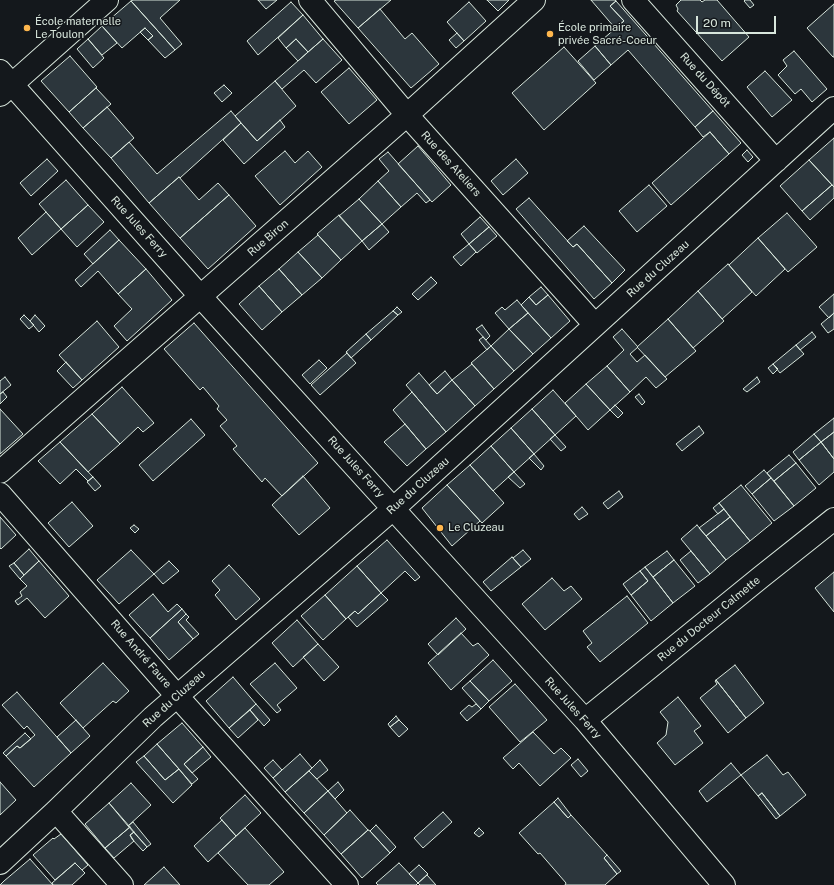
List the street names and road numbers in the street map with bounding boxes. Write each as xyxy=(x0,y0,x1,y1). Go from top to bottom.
street label: Rue du Dépôt xyxy=(677,50,733,110)
street label: Rue des Ateliers xyxy=(418,129,484,199)
street label: Rue Jules Ferry xyxy=(108,194,170,260)
street label: Rue Biron xyxy=(245,217,291,259)
street label: Rue du Cluzeau xyxy=(624,238,692,300)
street label: Rue Jules Ferry xyxy=(325,434,387,500)
street label: Rue du Cluzeau xyxy=(384,455,452,517)
street label: Rue du Docteur Calmette xyxy=(655,574,763,664)
street label: Rue André Faure xyxy=(108,617,174,691)
street label: Rue du Cluzeau xyxy=(140,668,208,730)
street label: Rue Jules Ferry xyxy=(542,675,604,741)

